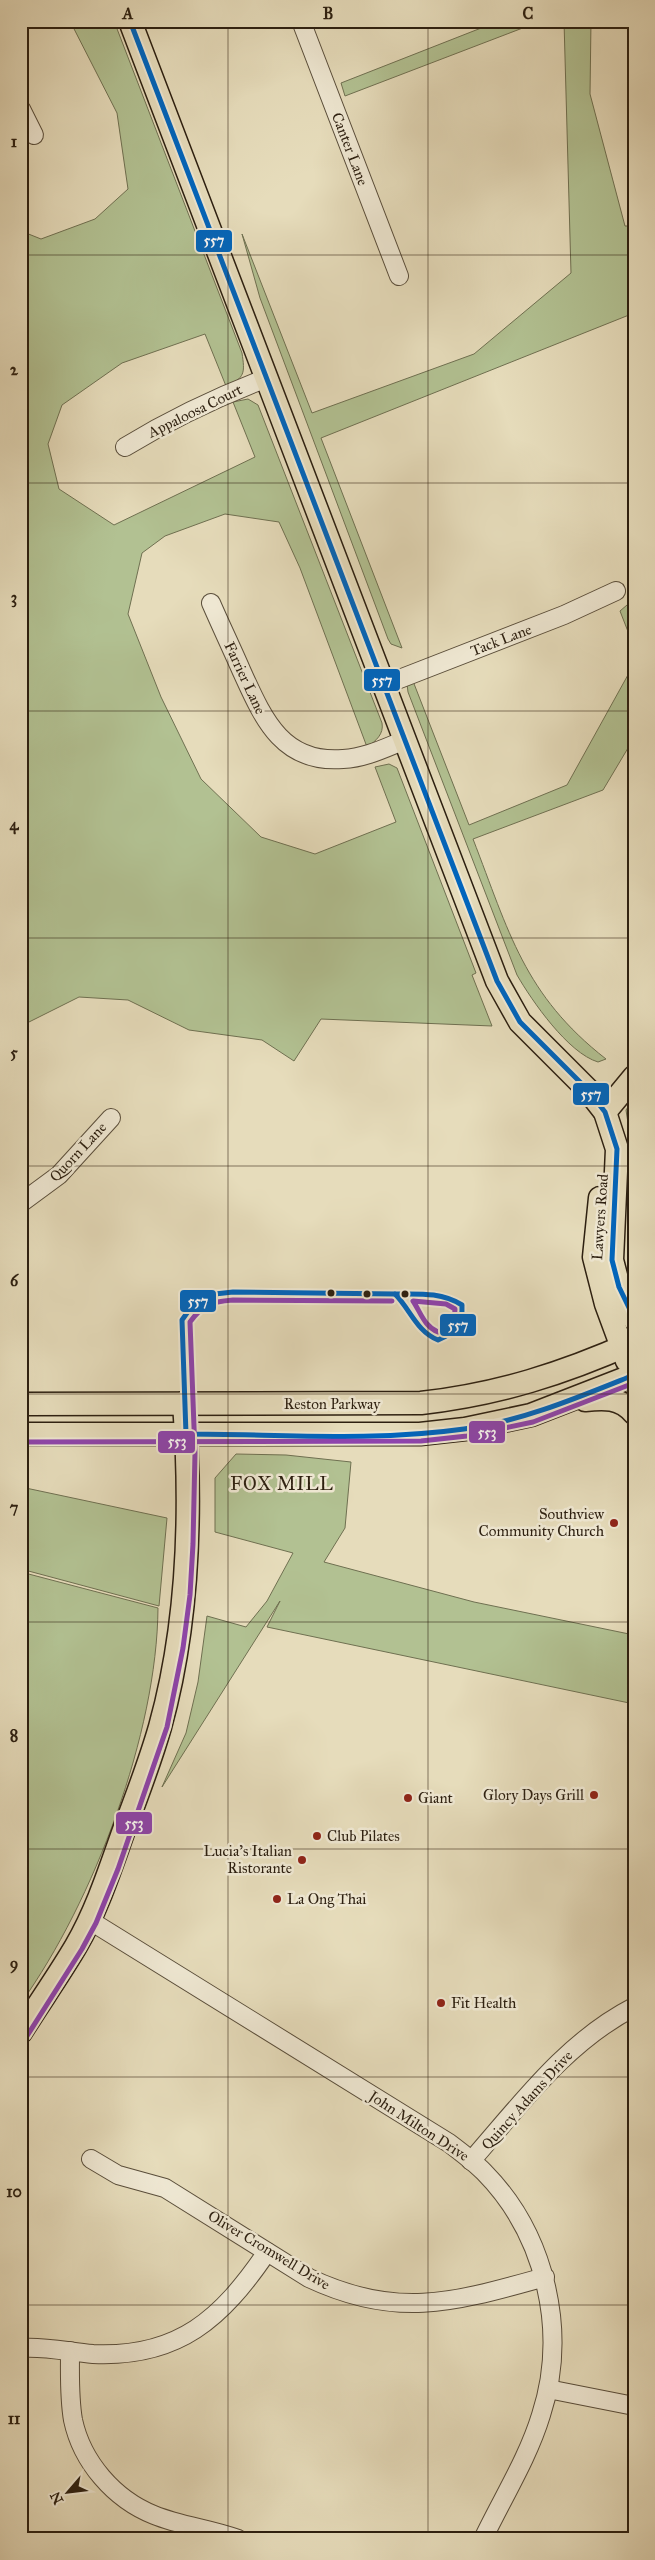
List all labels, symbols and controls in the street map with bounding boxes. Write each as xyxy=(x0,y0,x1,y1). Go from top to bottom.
text: A xyxy=(122,4,134,23)
text: B xyxy=(323,4,333,23)
text: C xyxy=(523,4,534,23)
street label: Canter Lane xyxy=(328,110,372,188)
text: 1 xyxy=(11,132,18,151)
line badge: 557 xyxy=(195,229,233,253)
text: 557 xyxy=(204,232,225,249)
text: 2 xyxy=(10,360,19,379)
street label: Appaloosa Court xyxy=(144,380,246,442)
text: 3 xyxy=(11,588,17,608)
street label: Tack Lane xyxy=(468,620,534,660)
street label: Farrier Lane xyxy=(220,639,270,717)
line badge: 557 xyxy=(363,668,401,692)
text: 557 xyxy=(372,672,393,689)
text: 4 xyxy=(10,815,20,835)
text: 5 xyxy=(10,1043,18,1062)
line badge: 557 xyxy=(572,1082,610,1106)
text: 557 xyxy=(581,1086,602,1103)
street label: Quorn Lane xyxy=(46,1118,110,1186)
street label: Lawyers Road xyxy=(588,1173,612,1261)
text: 6 xyxy=(10,1271,19,1290)
unlabelled marker xyxy=(326,1288,336,1298)
line badge: 557 xyxy=(179,1289,217,1313)
unlabelled marker xyxy=(362,1289,372,1299)
unlabelled marker xyxy=(400,1289,410,1299)
text: 557 xyxy=(188,1293,209,1310)
line badge: 557 xyxy=(439,1313,477,1337)
text: 557 xyxy=(448,1317,469,1334)
street label: Reston Parkway xyxy=(284,1395,381,1413)
line badge: 553 xyxy=(468,1420,506,1444)
text: 553 xyxy=(478,1424,497,1442)
line badge: 553 xyxy=(157,1430,196,1454)
text: 553 xyxy=(168,1433,187,1451)
district label: FOX MILL xyxy=(230,1473,334,1495)
text: 7 xyxy=(10,1498,19,1517)
place label: Southview Community Church xyxy=(479,1505,605,1540)
marker: Southview Community Church xyxy=(608,1517,620,1529)
text: 8 xyxy=(10,1726,18,1745)
place label: Glory Days Grill xyxy=(483,1786,585,1804)
place label: Giant xyxy=(418,1789,453,1807)
marker: Glory Days Grill xyxy=(588,1789,600,1801)
marker: Giant xyxy=(402,1792,414,1804)
line badge: 553 xyxy=(115,1811,153,1835)
text: 553 xyxy=(125,1815,144,1833)
place label: Club Pilates xyxy=(327,1827,400,1845)
marker: Club Pilates xyxy=(311,1830,323,1842)
place label: Lucia's Italian Ristorante xyxy=(203,1842,292,1877)
marker: Lucia's Italian Ristorante xyxy=(296,1854,308,1866)
place label: La Ong Thai xyxy=(287,1890,367,1908)
marker: La Ong Thai xyxy=(271,1893,283,1905)
text: 9 xyxy=(10,1954,18,1974)
place label: Fit Health xyxy=(451,1994,517,2012)
marker: Fit Health xyxy=(435,1997,447,2009)
street label: Quincy Adams Drive xyxy=(478,2047,576,2153)
street label: John Milton Drive xyxy=(363,2086,472,2166)
text: 10 xyxy=(6,2182,22,2201)
street label: Oliver Cromwell Drive xyxy=(205,2206,333,2294)
text: 11 xyxy=(8,2409,21,2428)
north arrow xyxy=(42,2468,92,2518)
text: N xyxy=(47,2489,67,2507)

